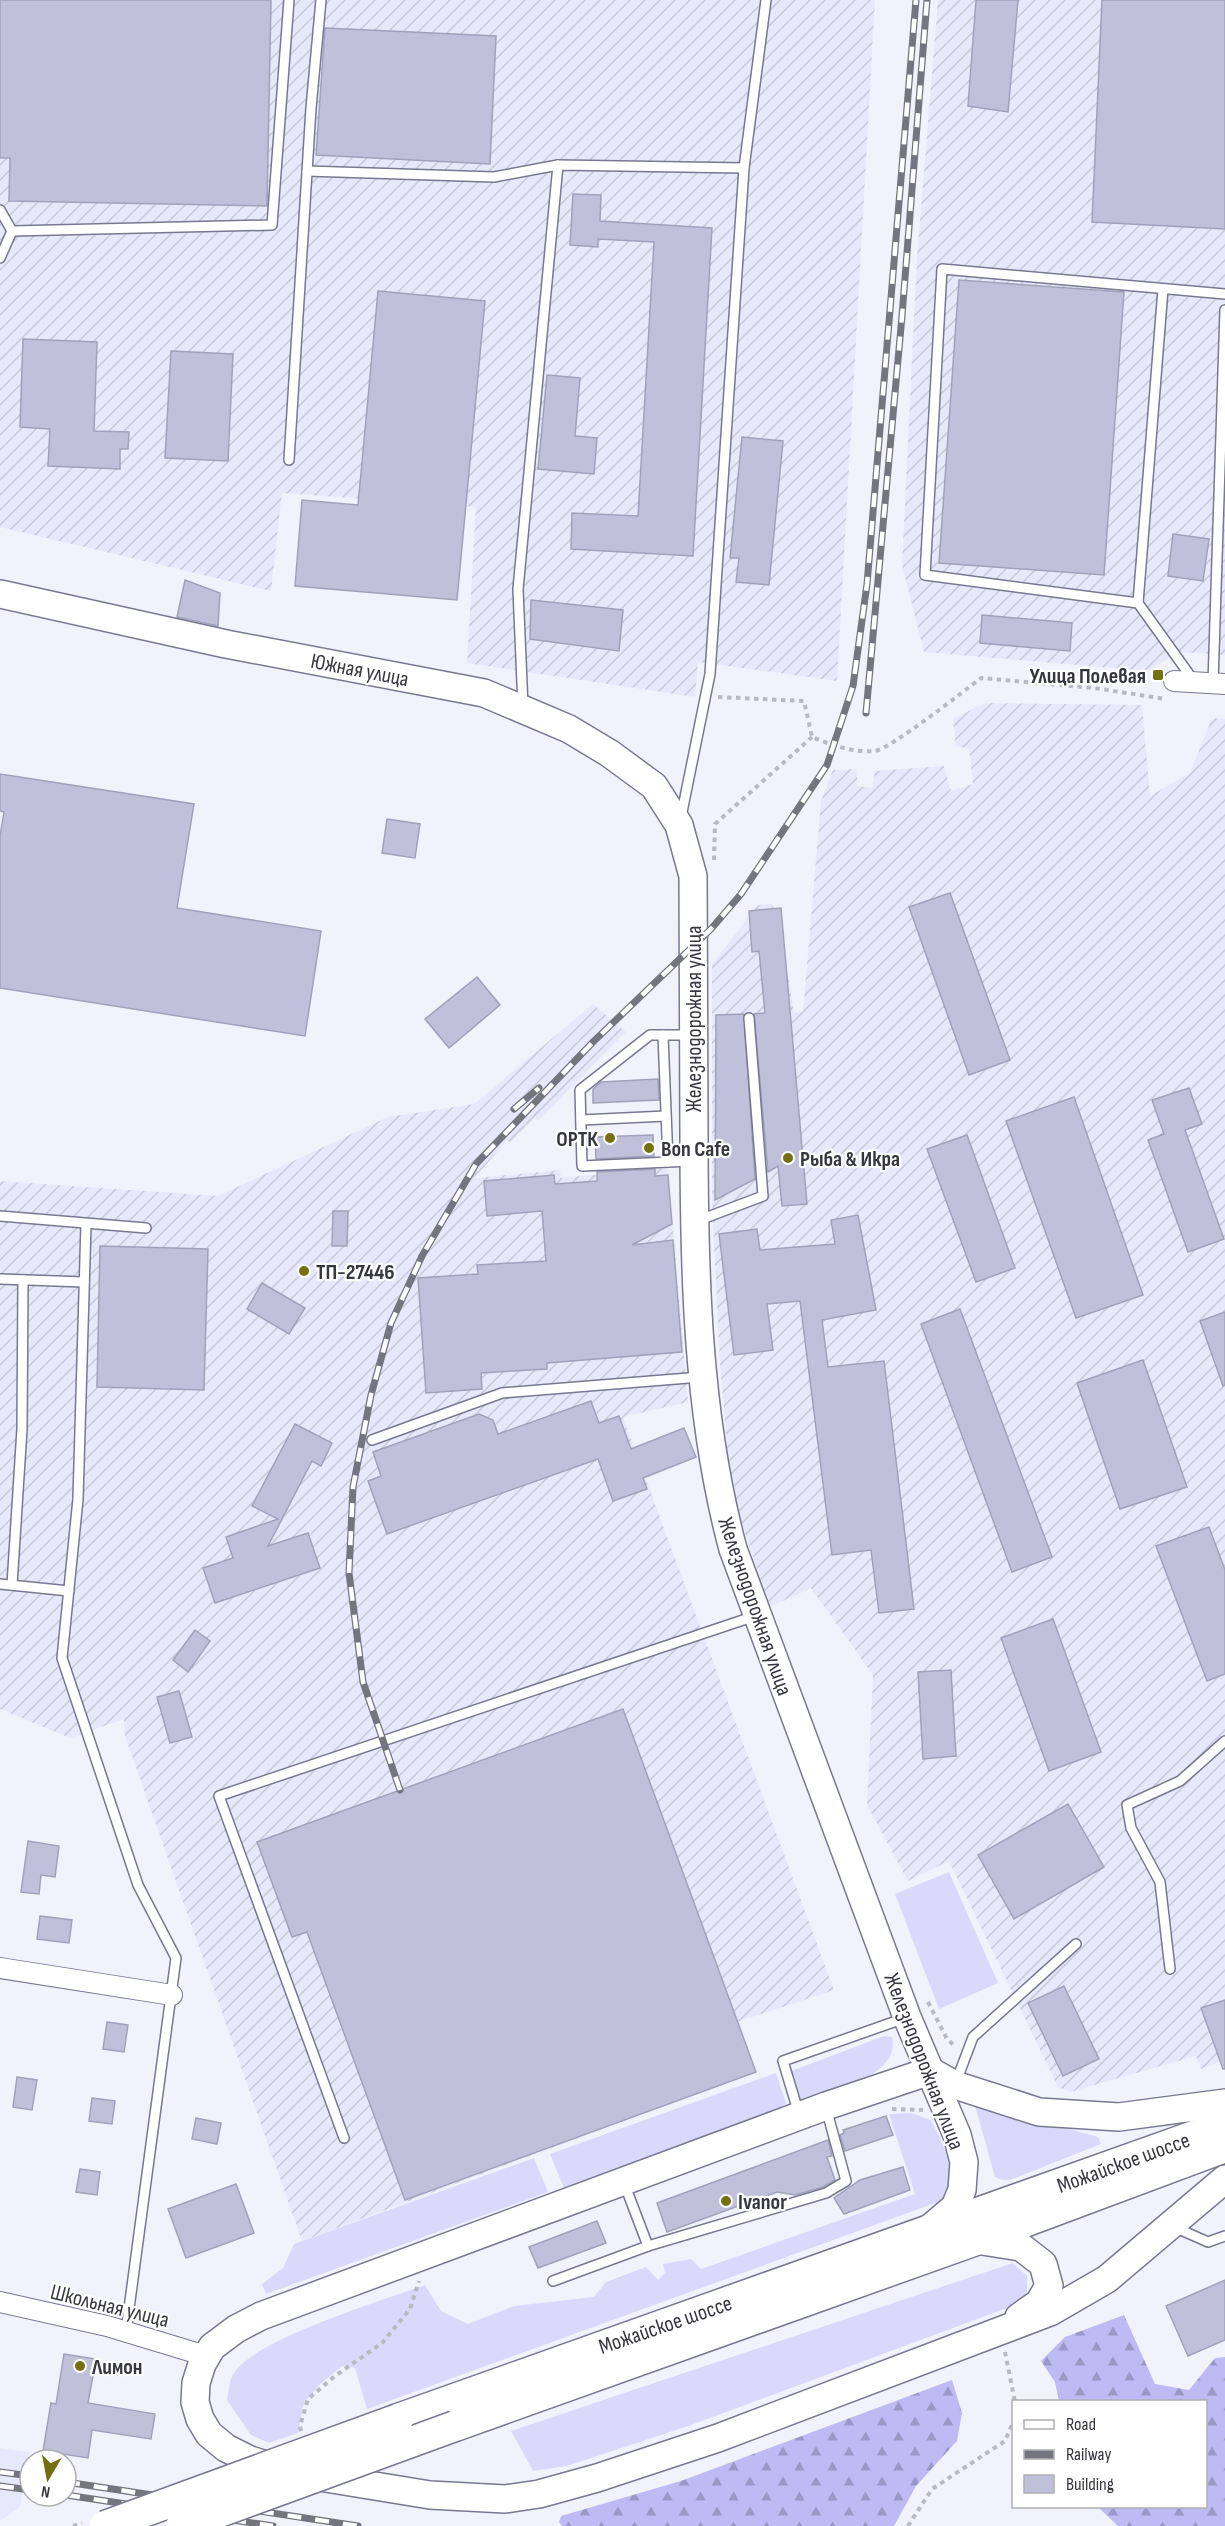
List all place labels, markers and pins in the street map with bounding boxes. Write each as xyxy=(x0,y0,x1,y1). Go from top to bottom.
place label: Улица Полевая xyxy=(1030,663,1146,690)
marker: Улица Полевая xyxy=(1151,668,1165,682)
place label: ОРТК xyxy=(556,1126,598,1153)
marker: ОРТК xyxy=(603,1131,617,1145)
place label: Bon Cafe xyxy=(661,1136,730,1163)
marker: Bon Cafe xyxy=(642,1141,656,1155)
place label: Рыба & Икра xyxy=(800,1146,900,1173)
marker: Рыба & Икра xyxy=(781,1151,795,1165)
place label: ТП-27446 xyxy=(316,1259,395,1286)
marker: ТП-27446 xyxy=(297,1264,311,1278)
place label: Ivanor xyxy=(738,2189,787,2216)
marker: Ivanor xyxy=(719,2194,733,2208)
place label: Лимон xyxy=(91,2354,142,2381)
marker: Лимон xyxy=(73,2359,87,2373)

